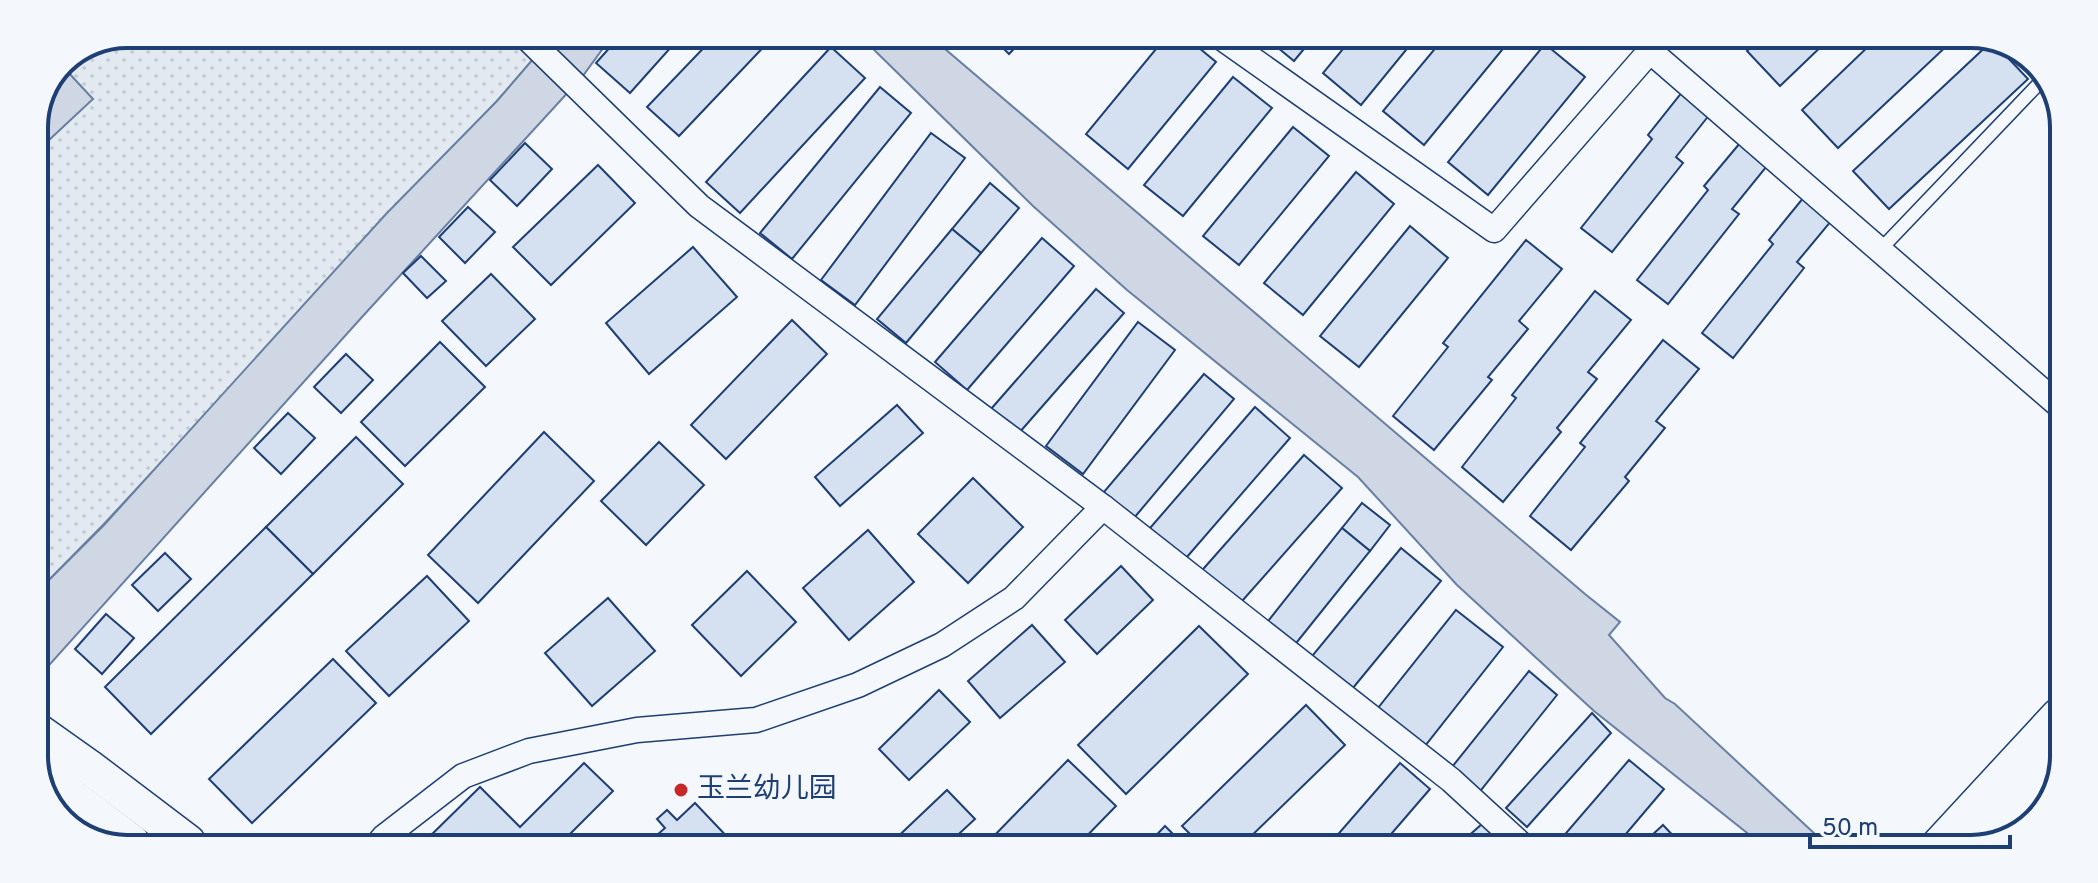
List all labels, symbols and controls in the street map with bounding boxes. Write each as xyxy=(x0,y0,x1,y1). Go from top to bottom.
place label: 玉兰幼儿园 xyxy=(697,772,837,808)
marker: 玉兰幼儿园 xyxy=(672,781,690,799)
scale bar xyxy=(1810,799,2010,849)
text: 50 m xyxy=(1822,814,1878,844)

